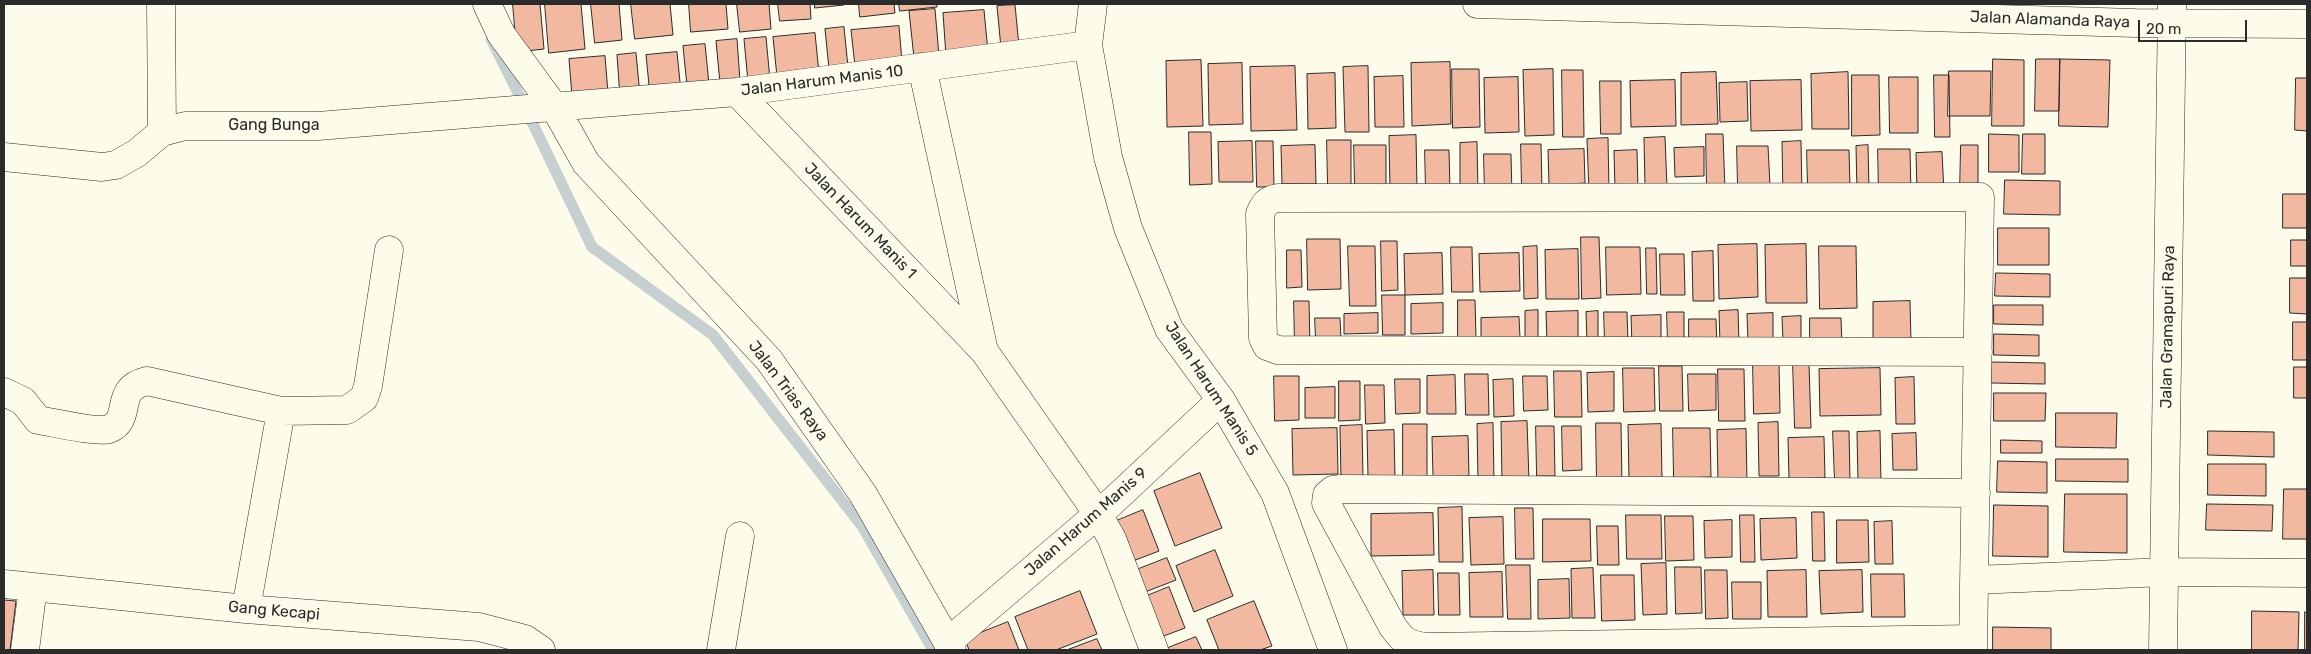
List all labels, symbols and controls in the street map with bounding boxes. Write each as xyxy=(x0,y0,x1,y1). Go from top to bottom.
street label: Jalan Alamanda Raya xyxy=(1970,8,2130,32)
scale bar xyxy=(2141,10,2250,42)
text: 20 m xyxy=(2146,20,2181,38)
street label: Jalan Harum Manis 10 xyxy=(740,62,904,100)
street label: Gang Bunga xyxy=(228,115,320,135)
street label: Jalan Harum Manis 1 xyxy=(800,159,920,283)
street label: Jalan Gramapuri Raya xyxy=(2157,245,2179,409)
street label: Jalan Harum Manis 5 xyxy=(1160,318,1262,460)
street label: Jalan Trias Raya xyxy=(744,337,832,445)
street label: Jalan Harum Manis 9 xyxy=(1021,464,1151,580)
street label: Gang Kecapi xyxy=(227,597,321,625)

